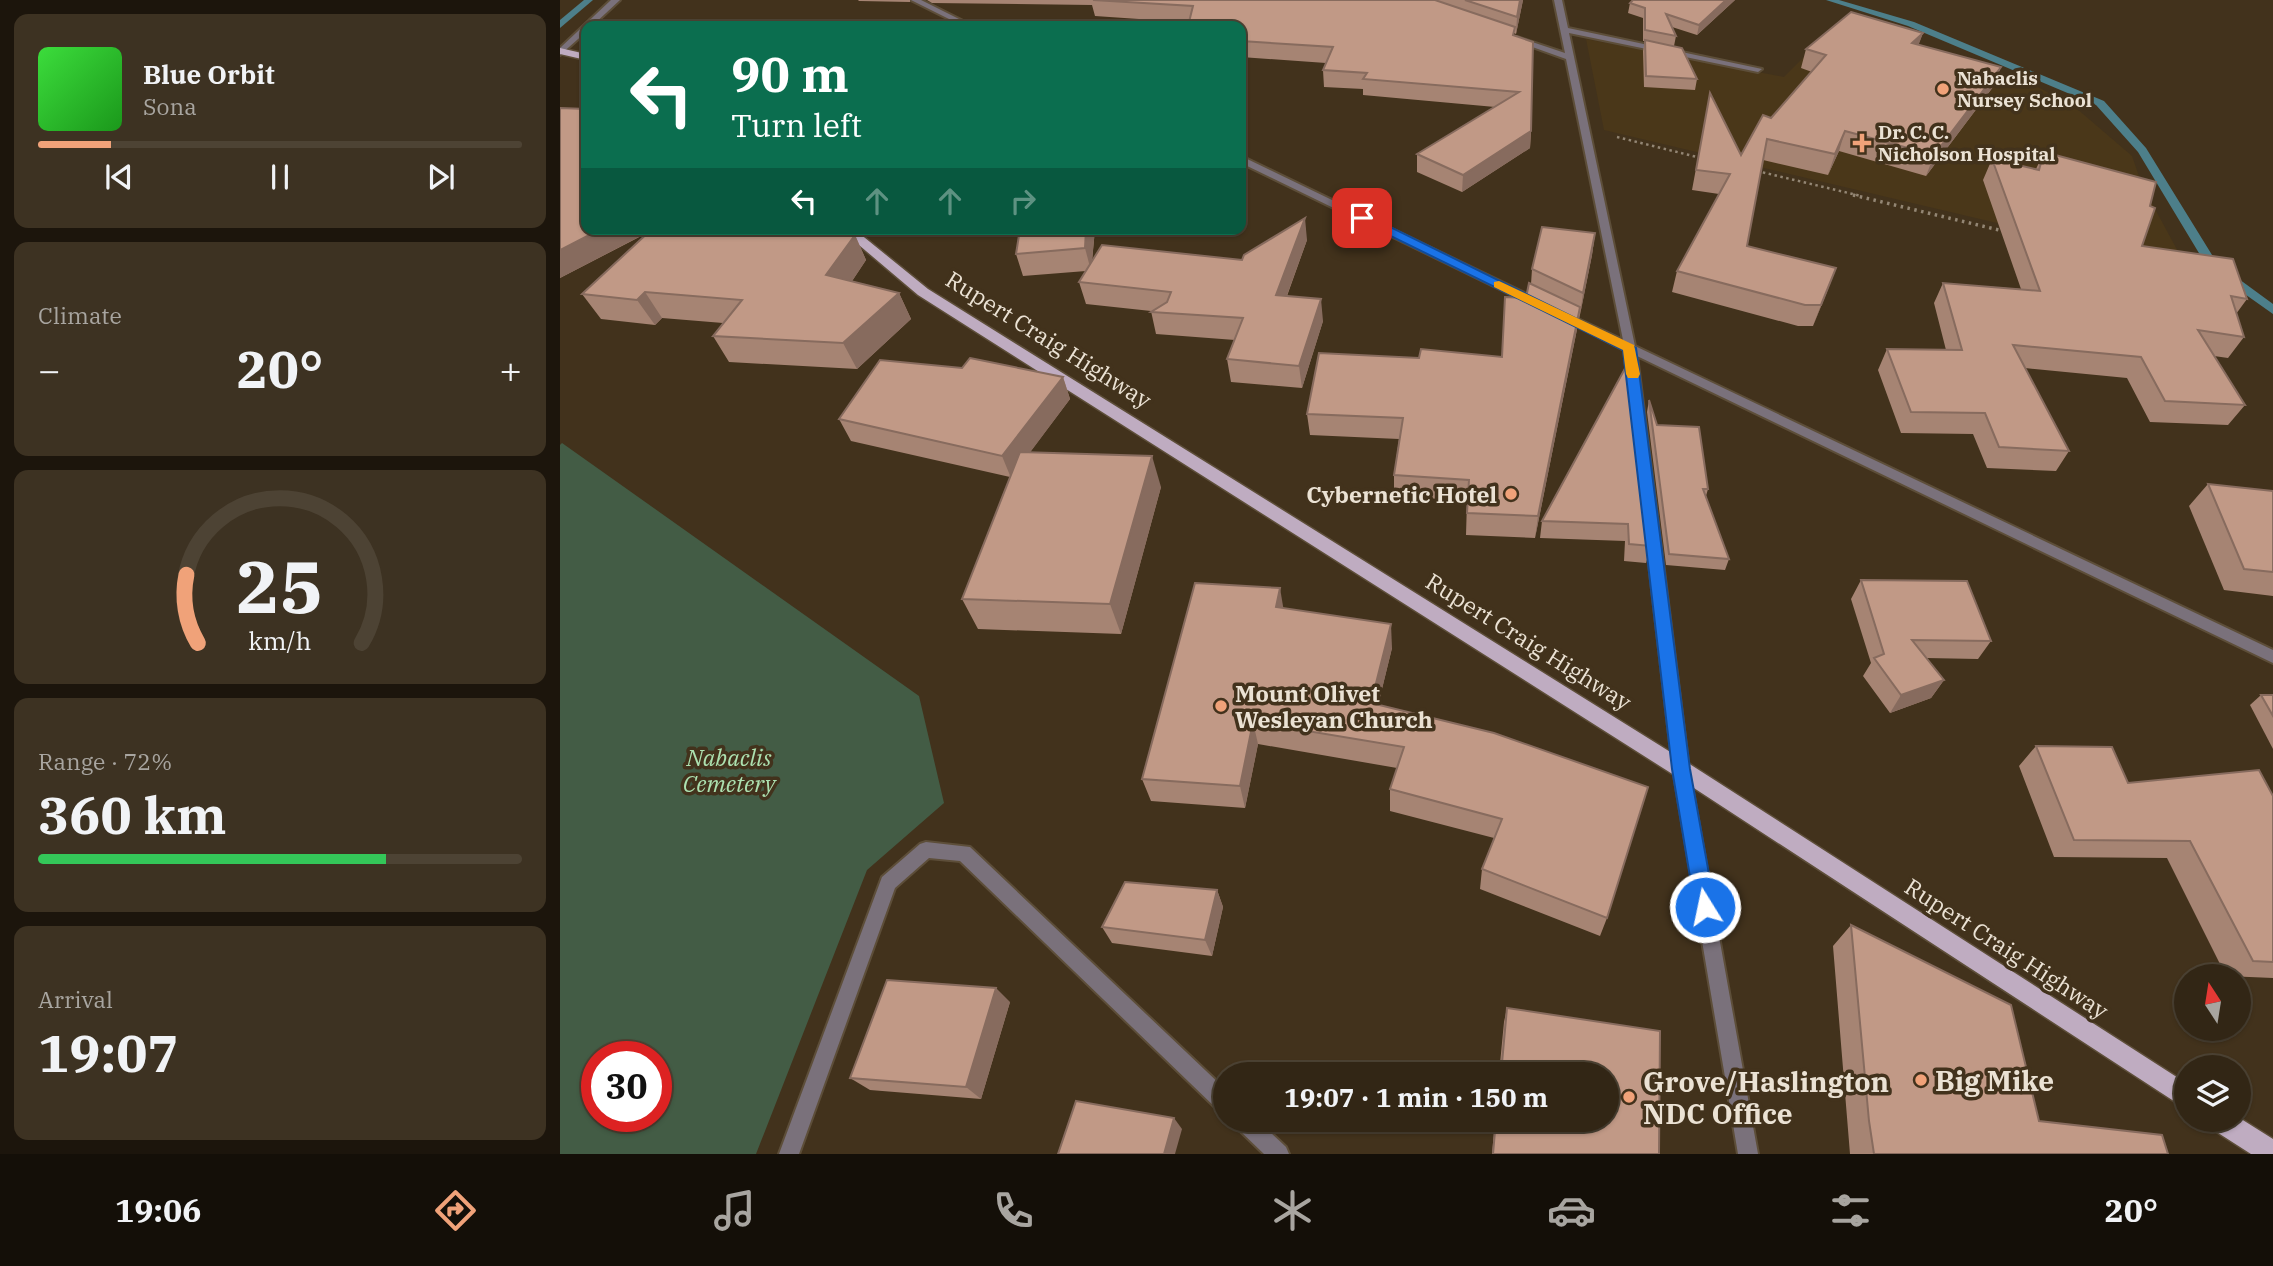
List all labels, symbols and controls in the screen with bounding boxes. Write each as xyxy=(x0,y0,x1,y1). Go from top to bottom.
text: 90 m xyxy=(731,42,849,105)
icon: left xyxy=(616,49,707,140)
text: Blue Orbit xyxy=(143,57,275,91)
place label: Nabaclis Nursey School xyxy=(1957,66,2092,112)
marker: Nabaclis Nursey School xyxy=(1935,81,1951,97)
text: Sona xyxy=(143,91,197,121)
text: Turn left xyxy=(731,104,862,146)
place label: Dr. C. C. Nicholson Hospital xyxy=(1878,120,2056,166)
marker: Dr. C. C. Nicholson Hospital xyxy=(1852,133,1872,153)
icon: previous xyxy=(100,158,138,196)
icon: pause xyxy=(261,158,299,196)
icon: next xyxy=(422,158,460,196)
icon: left xyxy=(785,182,823,220)
icon: ahead xyxy=(858,182,896,220)
icon: ahead xyxy=(931,182,969,220)
icon: right xyxy=(1004,182,1042,220)
pin xyxy=(1332,188,1392,248)
icon: arrive xyxy=(1343,199,1381,237)
street label: Rupert Craig Highway xyxy=(941,264,1158,415)
text: Climate xyxy=(38,300,122,330)
text: 20° xyxy=(237,335,323,402)
text: − xyxy=(38,345,61,394)
text: + xyxy=(499,345,522,394)
place label: Cybernetic Hotel xyxy=(1306,479,1497,509)
marker: Cybernetic Hotel xyxy=(1503,486,1519,502)
text: 25 xyxy=(236,538,324,633)
street label: Rupert Craig Highway xyxy=(1421,566,1638,717)
text: km/h xyxy=(248,624,312,657)
place label: Mount Olivet Wesleyan Church xyxy=(1235,678,1433,734)
marker: Mount Olivet Wesleyan Church xyxy=(1213,698,1229,714)
park label: Nabaclis Cemetery xyxy=(683,742,778,798)
text: Range · 72% xyxy=(38,746,172,776)
text: 360 km xyxy=(38,781,227,848)
position arrow xyxy=(1668,870,1742,944)
street label: Rupert Craig Highway xyxy=(1900,871,2115,1025)
north arrow xyxy=(2174,964,2250,1041)
map controls xyxy=(2174,964,2251,1132)
text: Arrival xyxy=(38,984,113,1014)
text: 19:07 xyxy=(38,1019,179,1086)
speed limit sign: 30 xyxy=(581,1041,672,1132)
button: layers xyxy=(2174,1055,2251,1132)
place label: Big Mike xyxy=(1935,1062,2054,1099)
place label: Grove/Haslington NDC Office xyxy=(1643,1063,1889,1132)
marker: Big Mike xyxy=(1913,1072,1929,1088)
text: 19:07 · 1 min · 150 m xyxy=(1284,1080,1548,1114)
marker: Grove/Haslington NDC Office xyxy=(1621,1089,1637,1105)
icon: directions xyxy=(431,1186,480,1235)
icon: music xyxy=(710,1186,759,1235)
icon: phone xyxy=(989,1186,1038,1235)
icon: climate xyxy=(1268,1186,1317,1235)
icon: car xyxy=(1547,1186,1596,1235)
icon: filters xyxy=(1826,1186,1875,1235)
text: 19:06 xyxy=(115,1189,201,1231)
text: 20° xyxy=(2105,1189,2158,1231)

